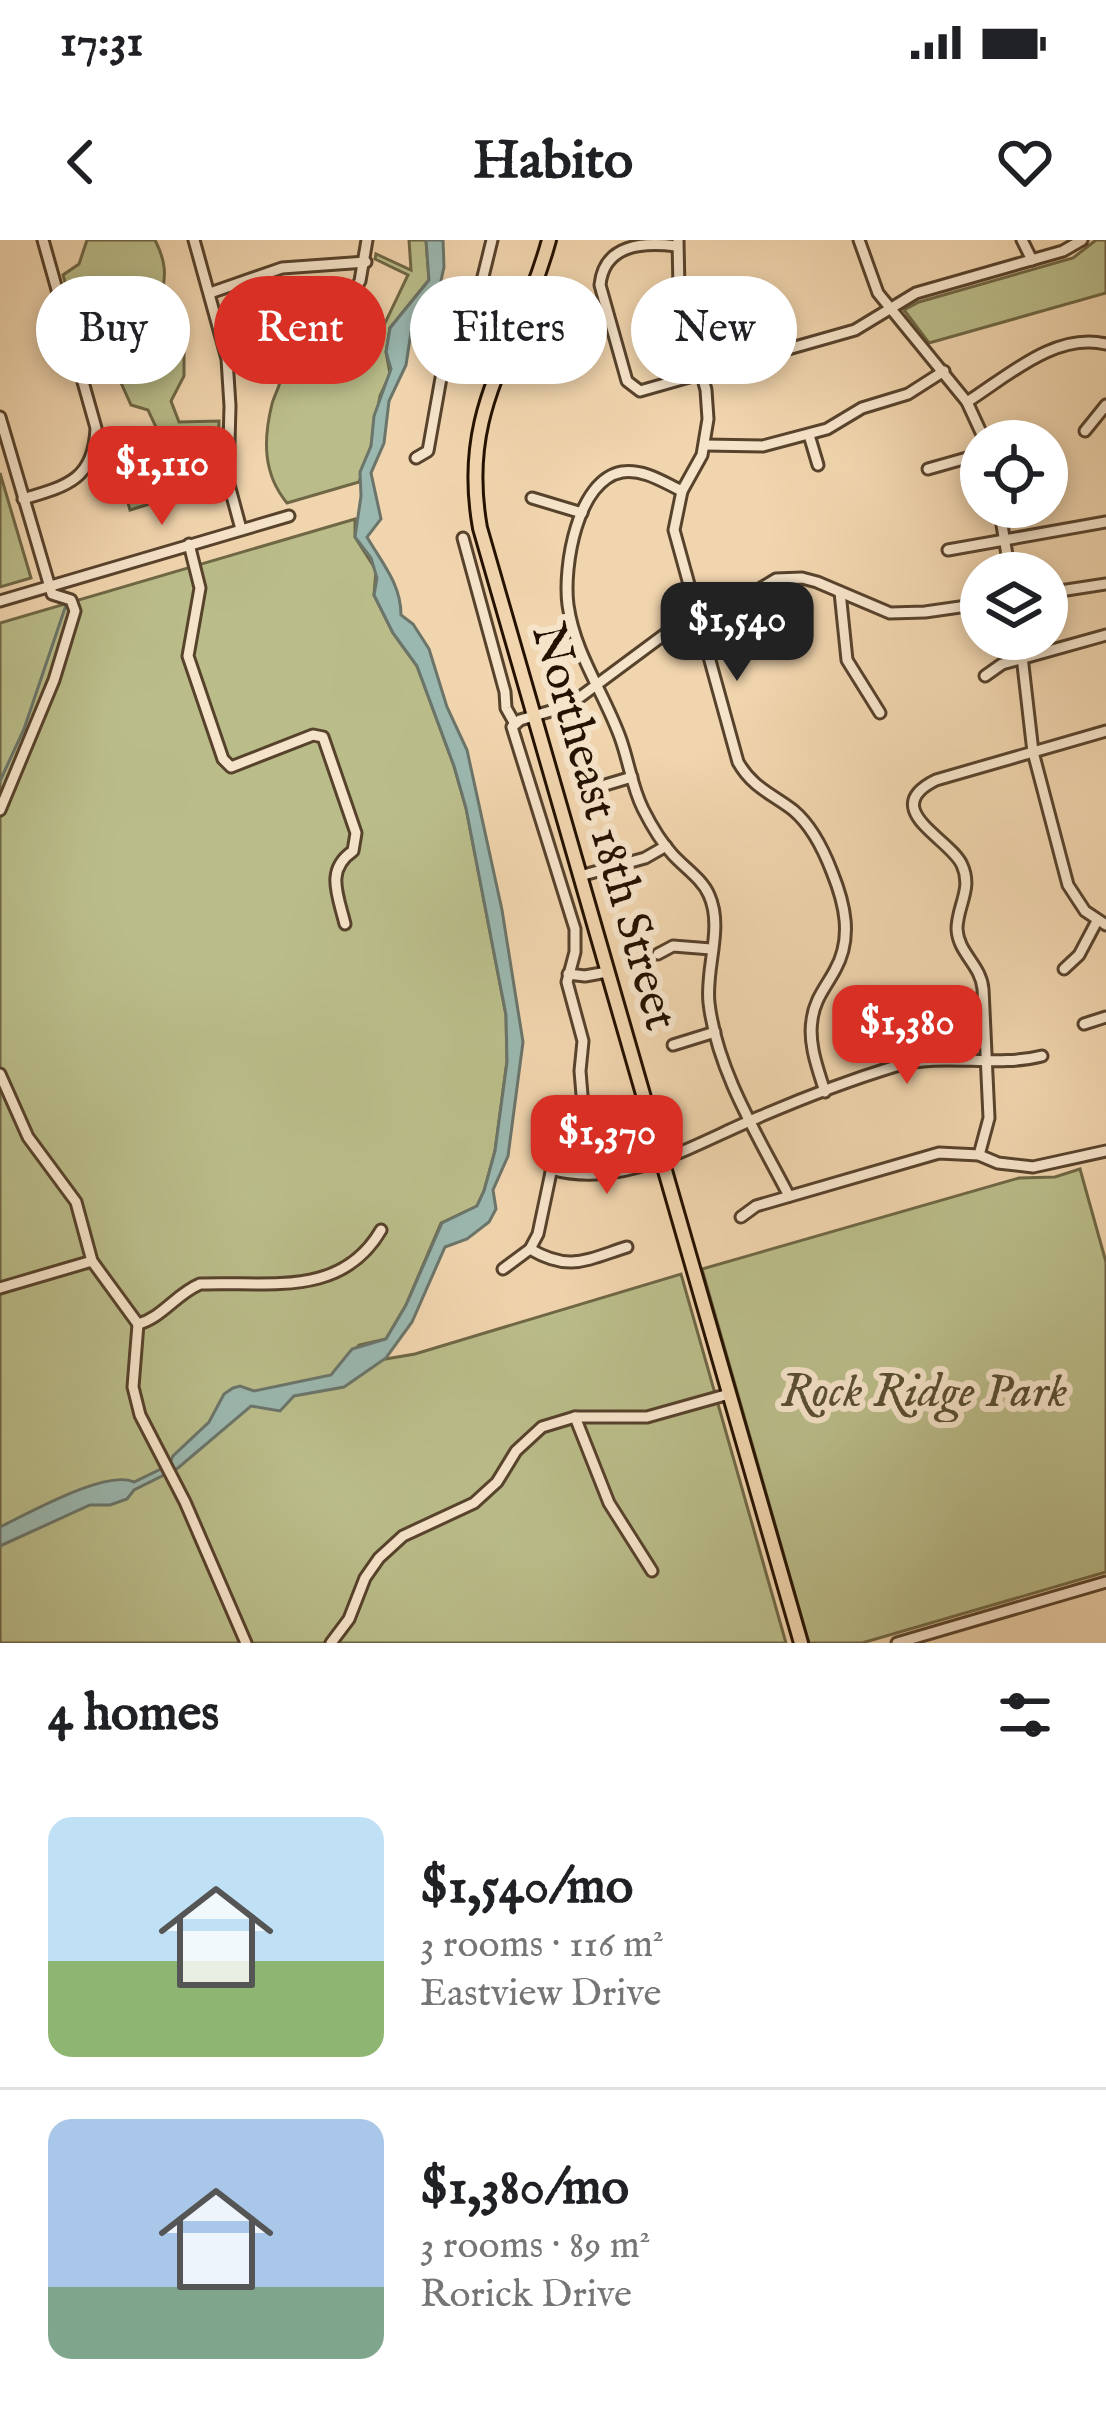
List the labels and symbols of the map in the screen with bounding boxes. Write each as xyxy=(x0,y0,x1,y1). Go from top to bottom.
pin: $1,110 xyxy=(64,426,260,528)
pin: $1,540 xyxy=(639,582,835,684)
street label: Northeast 18th Street xyxy=(516,617,690,1037)
pin: $1,380 xyxy=(809,985,1005,1087)
pin: $1,370 xyxy=(509,1095,705,1197)
park label: Rock Ridge Park xyxy=(780,1363,1068,1423)

